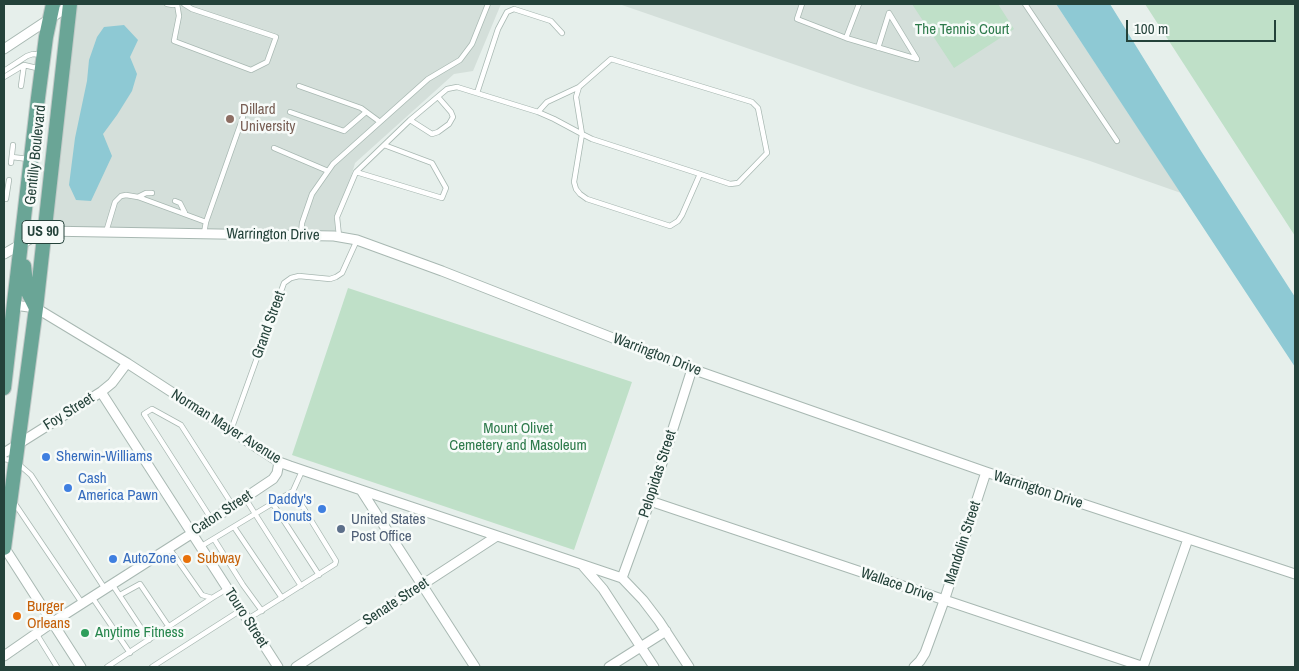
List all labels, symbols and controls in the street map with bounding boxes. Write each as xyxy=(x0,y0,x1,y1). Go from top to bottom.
scale bar xyxy=(1129,10,1279,42)
text: 100 m xyxy=(1134,18,1168,39)
park label: The Tennis Court xyxy=(915,21,1009,39)
place label: Dillard University xyxy=(240,101,295,136)
street label: Gentilly Boulevard xyxy=(22,104,50,206)
marker: Dillard University xyxy=(224,113,236,125)
road number: US 90 xyxy=(22,220,64,243)
street label: Warrington Drive xyxy=(226,225,320,245)
street label: Grand Street xyxy=(248,289,290,361)
street label: Warrington Drive xyxy=(610,330,704,380)
street label: Norman Mayer Avenue xyxy=(168,386,284,468)
street label: Foy Street xyxy=(40,389,98,435)
park label: Mount Olivet Cemetery and Masoleum xyxy=(449,420,587,455)
street label: Pelopidas Street xyxy=(635,428,681,520)
place label: Sherwin-Williams xyxy=(56,448,152,466)
marker: Sherwin-Williams xyxy=(40,451,52,463)
street label: Warrington Drive xyxy=(991,467,1085,513)
place label: Cash America Pawn xyxy=(78,470,158,505)
marker: Cash America Pawn xyxy=(62,482,74,494)
street label: Caton Street xyxy=(188,487,256,539)
place label: Daddy's Donuts xyxy=(268,491,312,526)
street label: Mandolin Street xyxy=(941,499,985,587)
marker: Daddy's Donuts xyxy=(316,503,328,515)
place label: United States Post Office xyxy=(351,511,426,546)
marker: United States Post Office xyxy=(335,523,347,535)
place label: AutoZone xyxy=(123,550,176,568)
place label: Subway xyxy=(197,550,241,568)
marker: AutoZone xyxy=(107,553,119,565)
marker: Subway xyxy=(181,553,193,565)
street label: Wallace Drive xyxy=(858,564,936,606)
street label: Senate Street xyxy=(360,574,432,630)
street label: Touro Street xyxy=(220,585,272,651)
place label: Burger Orleans xyxy=(27,598,70,633)
marker: Burger Orleans xyxy=(11,610,23,622)
place label: Anytime Fitness xyxy=(95,624,184,642)
marker: Anytime Fitness xyxy=(79,627,91,639)

